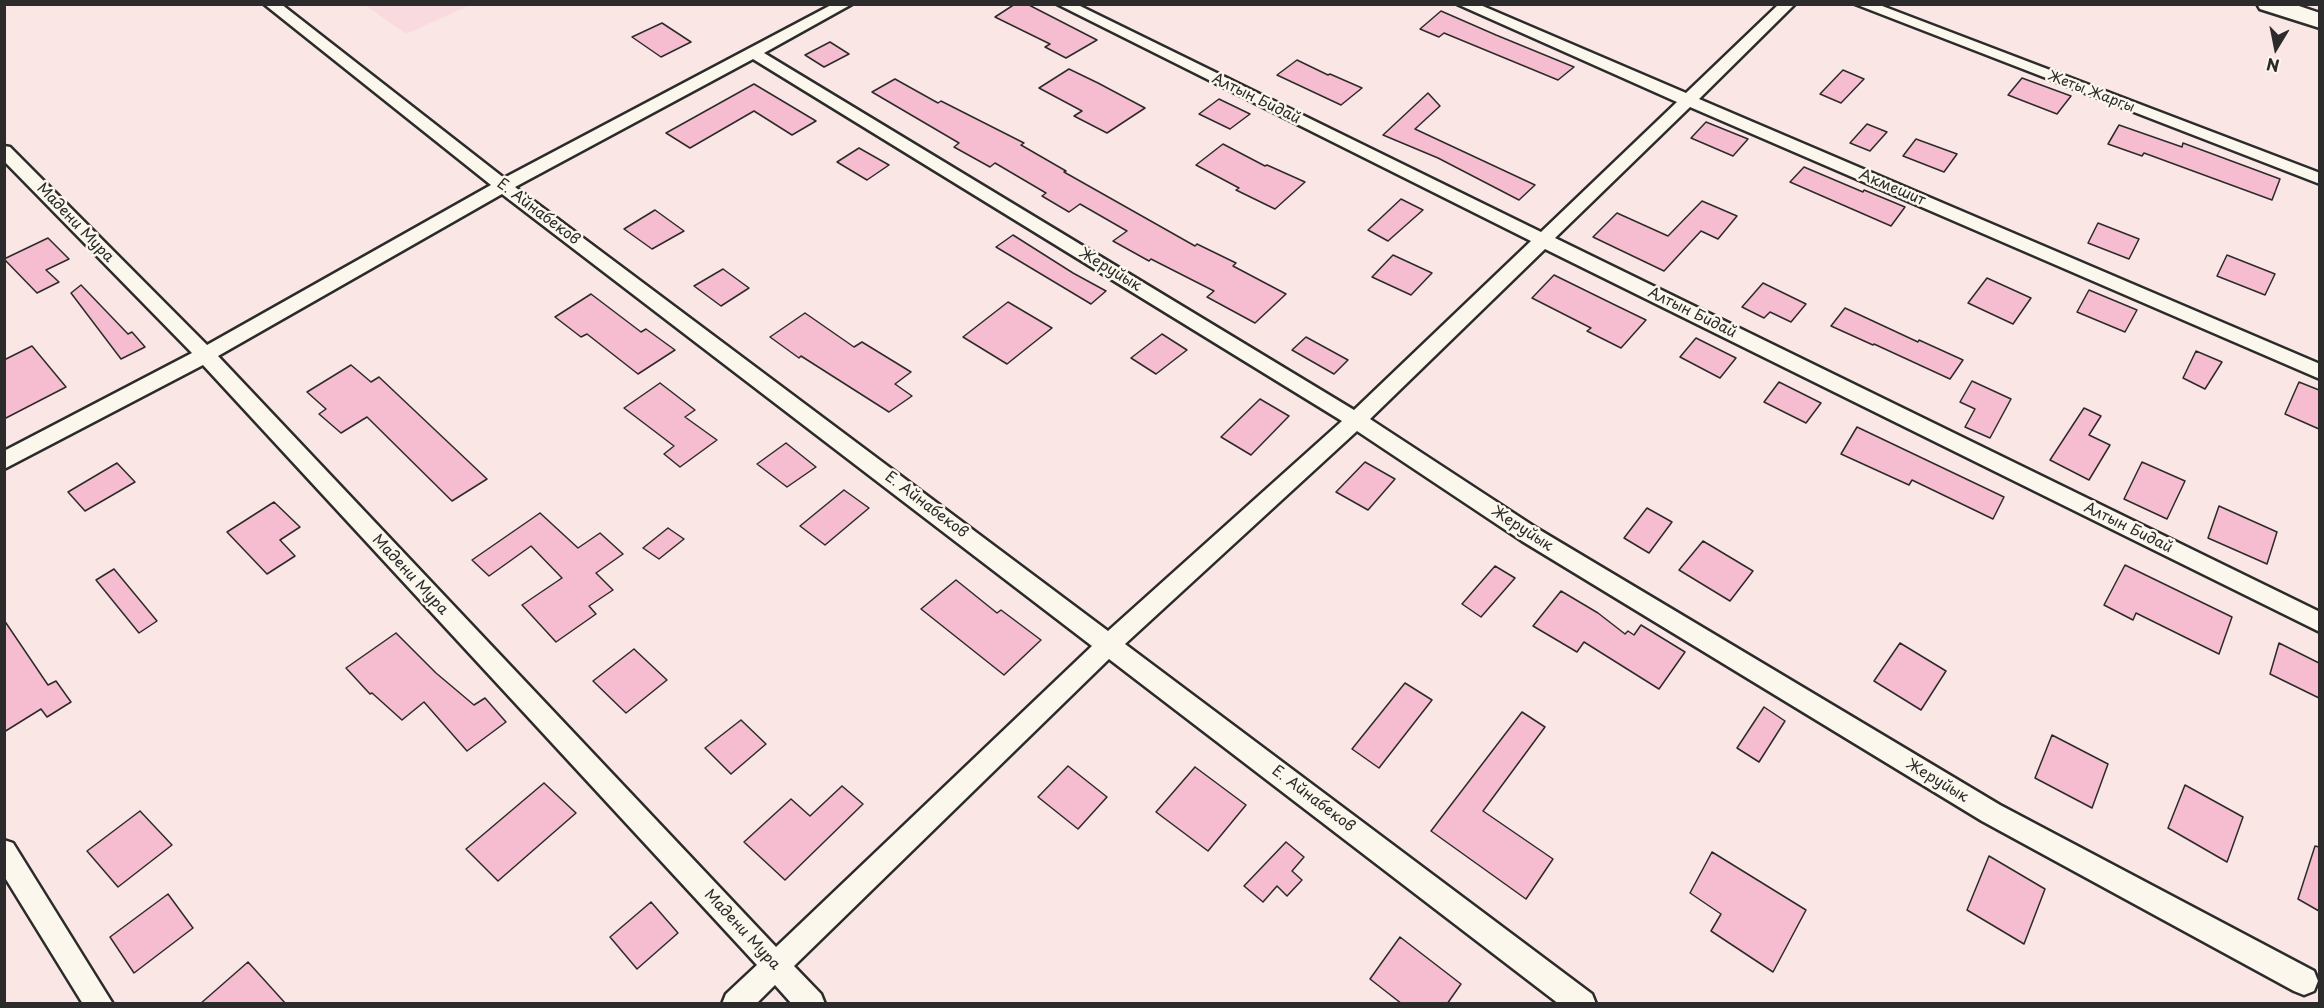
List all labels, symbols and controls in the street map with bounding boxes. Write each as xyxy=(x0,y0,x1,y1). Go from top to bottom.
north arrow xyxy=(2246,18,2306,78)
text: N xyxy=(2265,53,2281,79)
street label: Жеты Жаргы xyxy=(2045,68,2137,116)
street label: Алтын Бидай xyxy=(1209,70,1303,128)
street label: Акмешит xyxy=(1856,166,1928,210)
street label: Е. Айнабеков xyxy=(493,175,583,249)
street label: Мадени Мура xyxy=(33,180,117,266)
street label: Жеруйык xyxy=(1076,244,1144,296)
street label: Алтын Бидай xyxy=(1645,284,1739,342)
street label: Е. Айнабеков xyxy=(881,468,971,542)
street label: Алтын Бидай xyxy=(2081,499,2175,557)
street label: Жеруйык xyxy=(1488,503,1556,555)
street label: Мадени Мура xyxy=(368,531,452,619)
street label: Жеруйык xyxy=(1903,755,1971,807)
street label: Е. Айнабеков xyxy=(1268,762,1358,836)
street label: Мадени Мура xyxy=(700,886,784,974)

